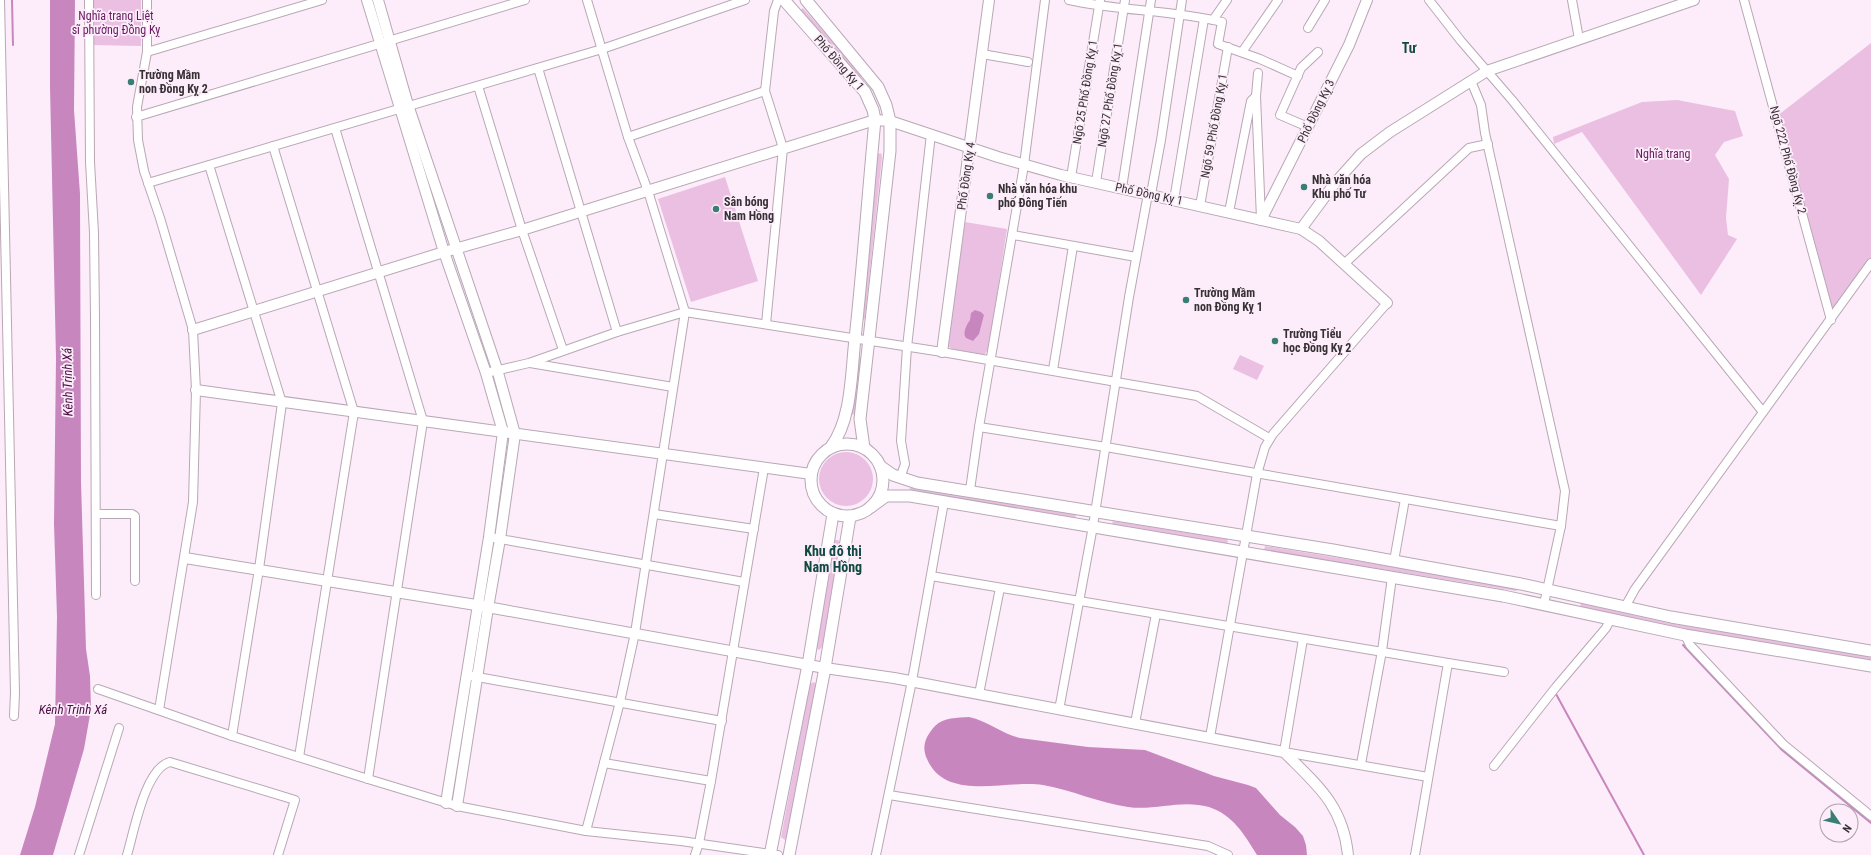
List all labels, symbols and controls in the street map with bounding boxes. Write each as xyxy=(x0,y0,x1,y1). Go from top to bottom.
park label: Nghĩa trang Liệt sĩ phường Đồng Kỵ xyxy=(72,9,160,38)
street label: Phố Đồng Kỵ 1 xyxy=(810,32,867,94)
street label: Ngõ 25 Phố Đồng Kỵ 1 xyxy=(1070,39,1101,145)
district label: Tư xyxy=(1402,40,1417,56)
street label: Ngõ 27 Phố Đồng Kỵ 1 xyxy=(1095,42,1126,148)
place label: Trường Mầm non Đồng Kỵ 2 xyxy=(139,68,208,96)
street label: Ngõ 59 Phố Đồng Kỵ 1 xyxy=(1198,73,1231,179)
marker: Trường Mầm non Đồng Kỵ 2 xyxy=(126,77,136,87)
street label: Phố Đồng Kỵ 3 xyxy=(1295,77,1338,145)
street label: Ngõ 222 Phố Đồng Kỵ 2 xyxy=(1766,104,1809,216)
street label: Phố Đồng Kỵ 4 xyxy=(954,141,979,211)
park label: Nghĩa trang xyxy=(1636,147,1691,161)
place label: Nhà văn hóa Khu phố Tư xyxy=(1312,173,1371,201)
street label: Phố Đồng Kỵ 1 xyxy=(1114,180,1184,209)
place label: Nhà văn hóa khu phố Đông Tiến xyxy=(998,182,1077,210)
marker: Nhà văn hóa Khu phố Tư xyxy=(1299,182,1309,192)
marker: Nhà văn hóa khu phố Đông Tiến xyxy=(985,191,995,201)
place label: Sân bóng Nam Hồng xyxy=(724,195,774,223)
marker: Sân bóng Nam Hồng xyxy=(711,204,721,214)
place label: Trường Mầm non Đồng Kỵ 1 xyxy=(1194,286,1263,314)
marker: Trường Mầm non Đồng Kỵ 1 xyxy=(1181,295,1191,305)
place label: Trường Tiểu học Đồng Kỵ 2 xyxy=(1283,327,1351,355)
marker: Trường Tiểu học Đồng Kỵ 2 xyxy=(1270,336,1280,346)
water label: Kênh Trịnh Xá xyxy=(59,347,76,416)
district label: Khu đô thị Nam Hồng xyxy=(804,543,862,575)
water label: Kênh Trịnh Xá xyxy=(39,702,108,717)
north arrow xyxy=(1819,803,1859,843)
text: N xyxy=(1839,822,1854,835)

